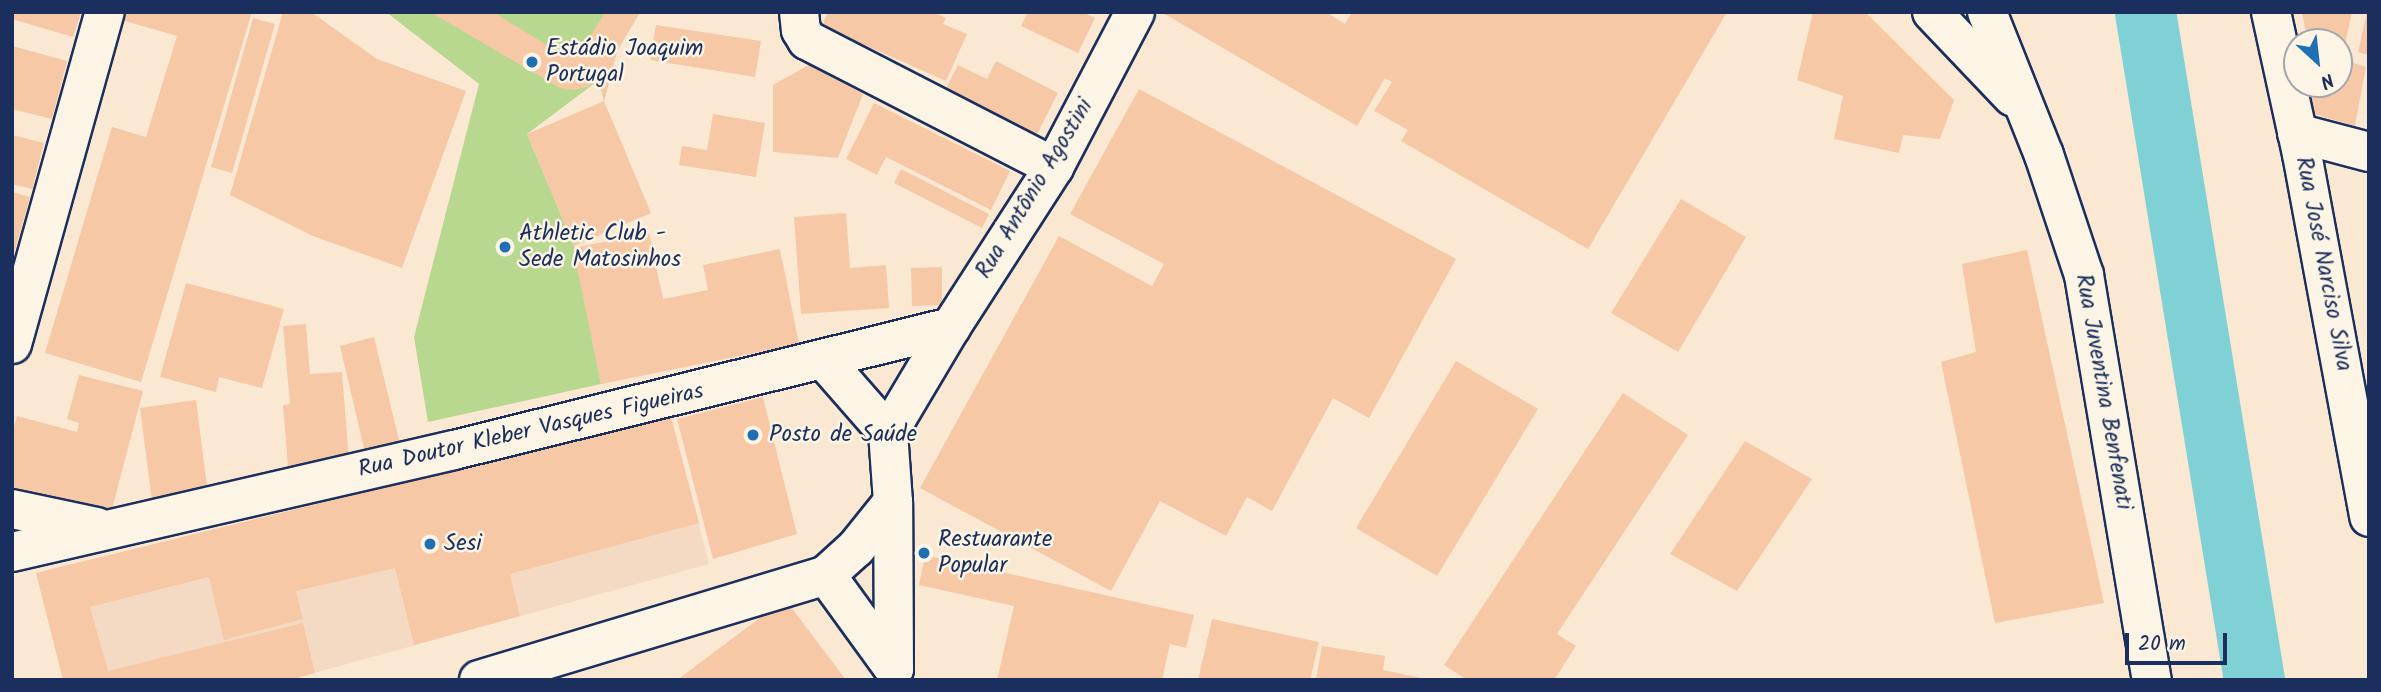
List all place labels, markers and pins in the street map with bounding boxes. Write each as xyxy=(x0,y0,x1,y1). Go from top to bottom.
place label: Estádio Joaquim Portugal xyxy=(546,35,703,89)
marker: Estádio Joaquim Portugal xyxy=(524,54,540,70)
place label: Athletic Club - Sede Matosinhos xyxy=(519,220,681,274)
marker: Athletic Club - Sede Matosinhos xyxy=(497,239,513,255)
place label: Posto de Saúde xyxy=(769,421,917,449)
marker: Posto de Saúde xyxy=(743,425,763,445)
place label: Restuarante Popular xyxy=(938,526,1052,580)
place label: Sesi xyxy=(444,530,482,558)
marker: Sesi xyxy=(422,536,438,552)
marker: Restuarante Popular xyxy=(916,545,932,561)

